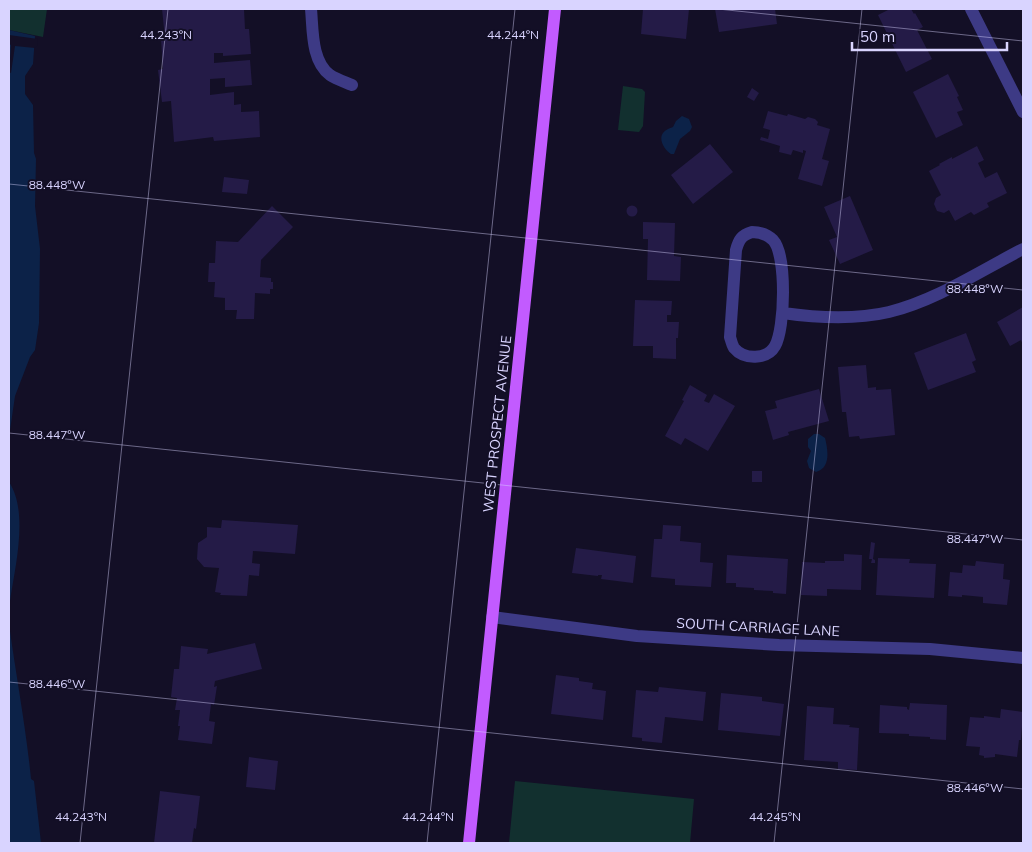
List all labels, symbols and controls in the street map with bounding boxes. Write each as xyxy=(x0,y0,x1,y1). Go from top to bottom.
scale bar xyxy=(852,20,1007,52)
text: 44.243°N xyxy=(140,27,192,42)
text: 44.244°N xyxy=(487,27,539,42)
text: 50 m xyxy=(860,27,895,46)
text: 88.448°W xyxy=(29,177,85,192)
text: 88.448°W xyxy=(947,281,1003,296)
street label: WEST PROSPECT AVENUE xyxy=(479,335,515,513)
text: 88.447°W xyxy=(29,427,85,442)
text: 88.447°W xyxy=(947,531,1003,546)
street label: SOUTH CARRIAGE LANE xyxy=(676,614,840,640)
text: 88.446°W xyxy=(29,676,85,691)
text: 88.446°W xyxy=(947,780,1003,795)
text: 44.243°N xyxy=(55,809,107,824)
text: 44.244°N xyxy=(402,809,454,824)
text: 44.245°N xyxy=(749,809,801,824)

